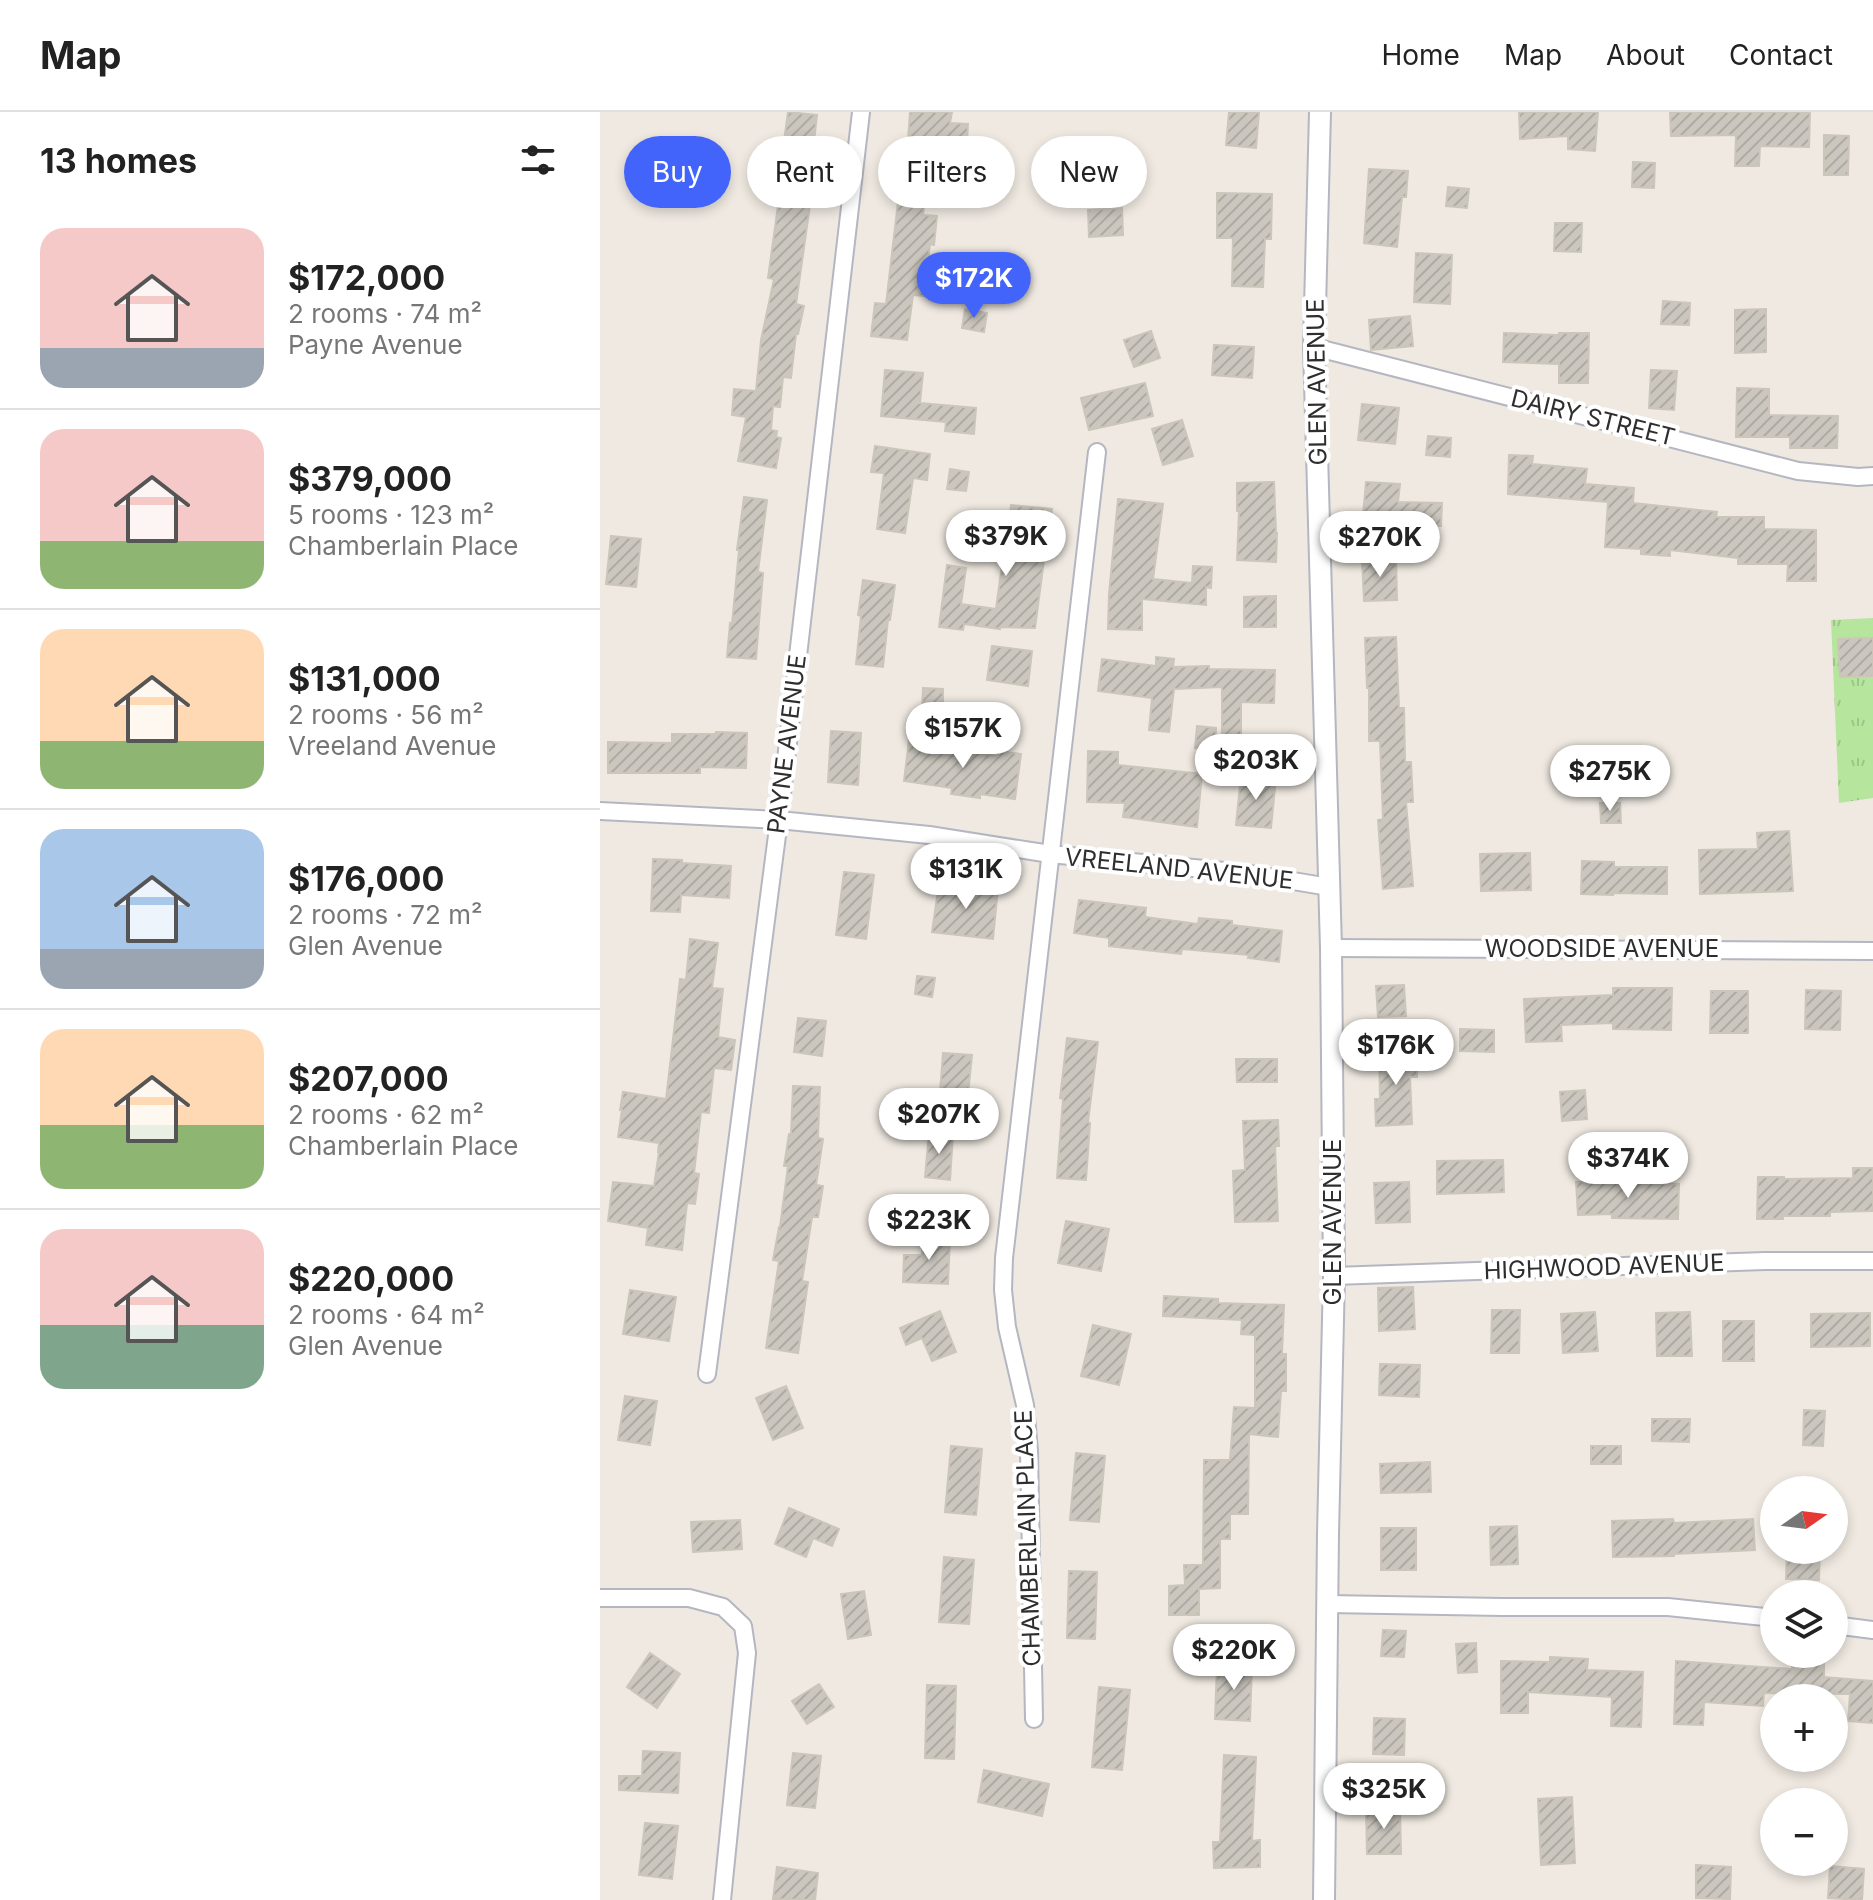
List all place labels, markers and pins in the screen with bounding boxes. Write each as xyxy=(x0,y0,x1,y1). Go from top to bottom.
pin: $172K xyxy=(918,252,1030,320)
pin: $379K xyxy=(950,510,1062,578)
pin: $270K xyxy=(1324,511,1436,579)
pin: $157K xyxy=(907,702,1019,770)
pin: $203K xyxy=(1200,734,1312,802)
pin: $275K xyxy=(1554,745,1666,813)
pin: $131K xyxy=(910,843,1022,911)
pin: $176K xyxy=(1340,1019,1452,1087)
pin: $207K xyxy=(883,1088,995,1156)
pin: $374K xyxy=(1572,1132,1684,1200)
pin: $223K xyxy=(873,1194,985,1262)
pin: $220K xyxy=(1178,1624,1290,1692)
pin: $325K xyxy=(1328,1763,1440,1831)

